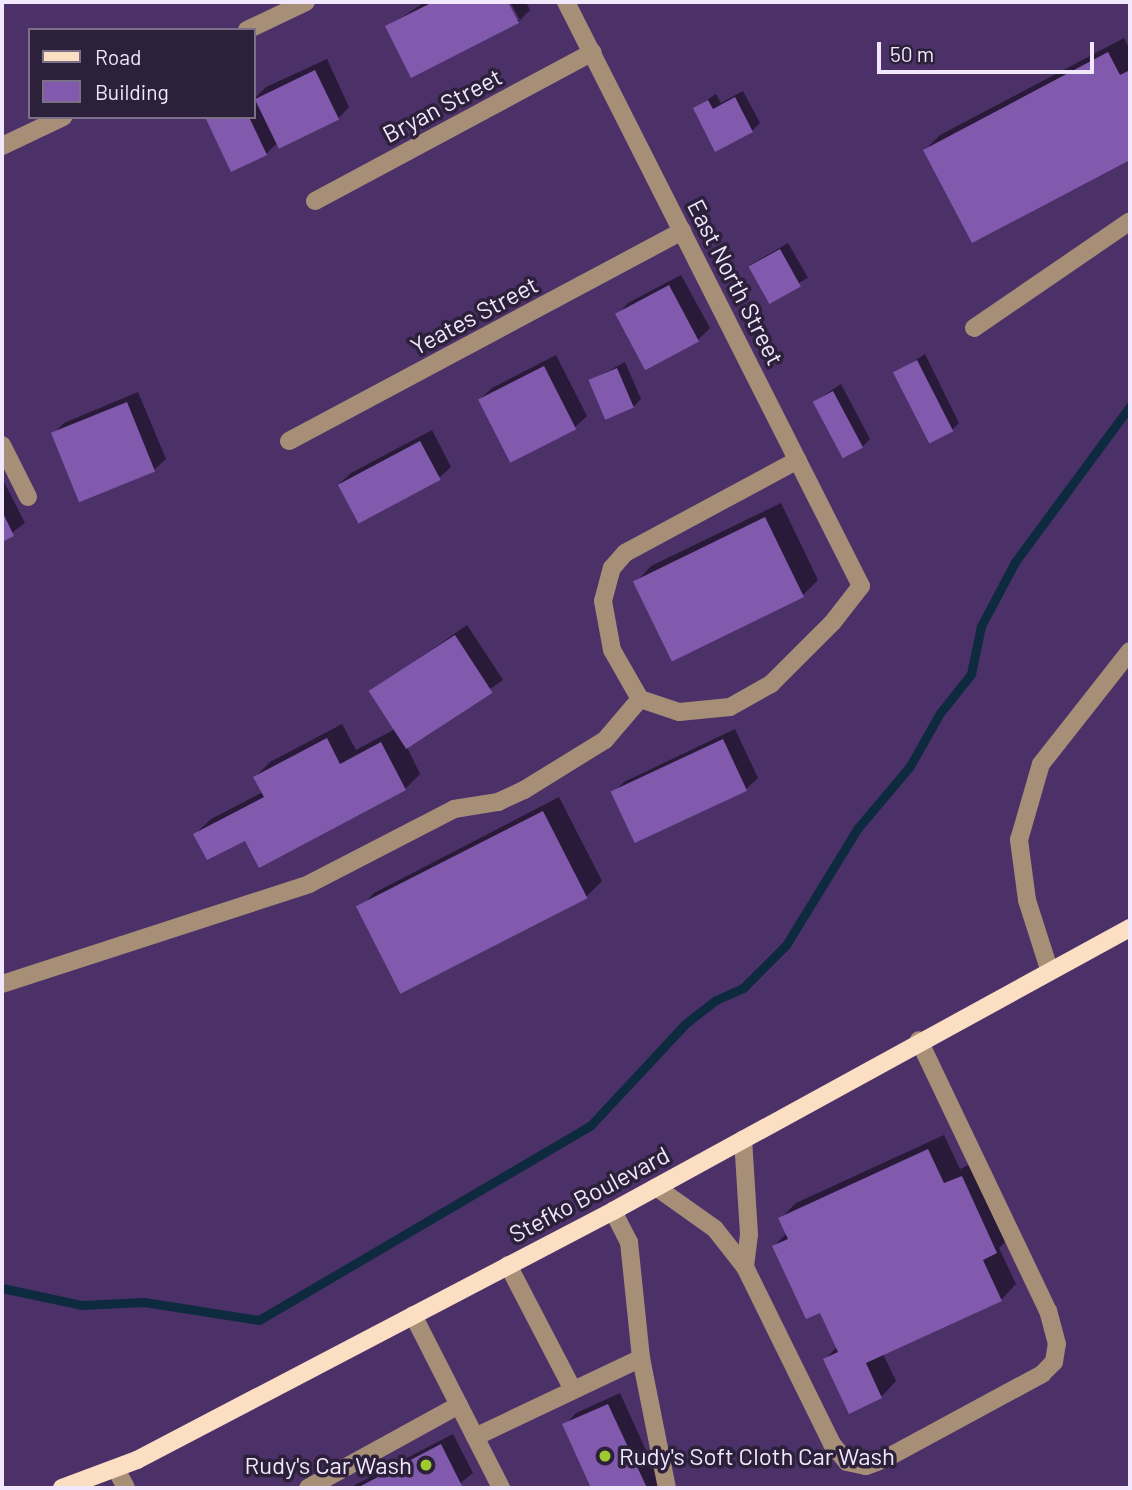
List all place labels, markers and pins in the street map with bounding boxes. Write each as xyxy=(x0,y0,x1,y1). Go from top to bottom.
place label: Rudy's Soft Cloth Car Wash xyxy=(619,1442,895,1470)
marker: Rudy's Soft Cloth Car Wash xyxy=(597,1448,613,1464)
place label: Rudy's Car Wash xyxy=(245,1451,412,1479)
marker: Rudy's Car Wash xyxy=(418,1457,434,1473)

